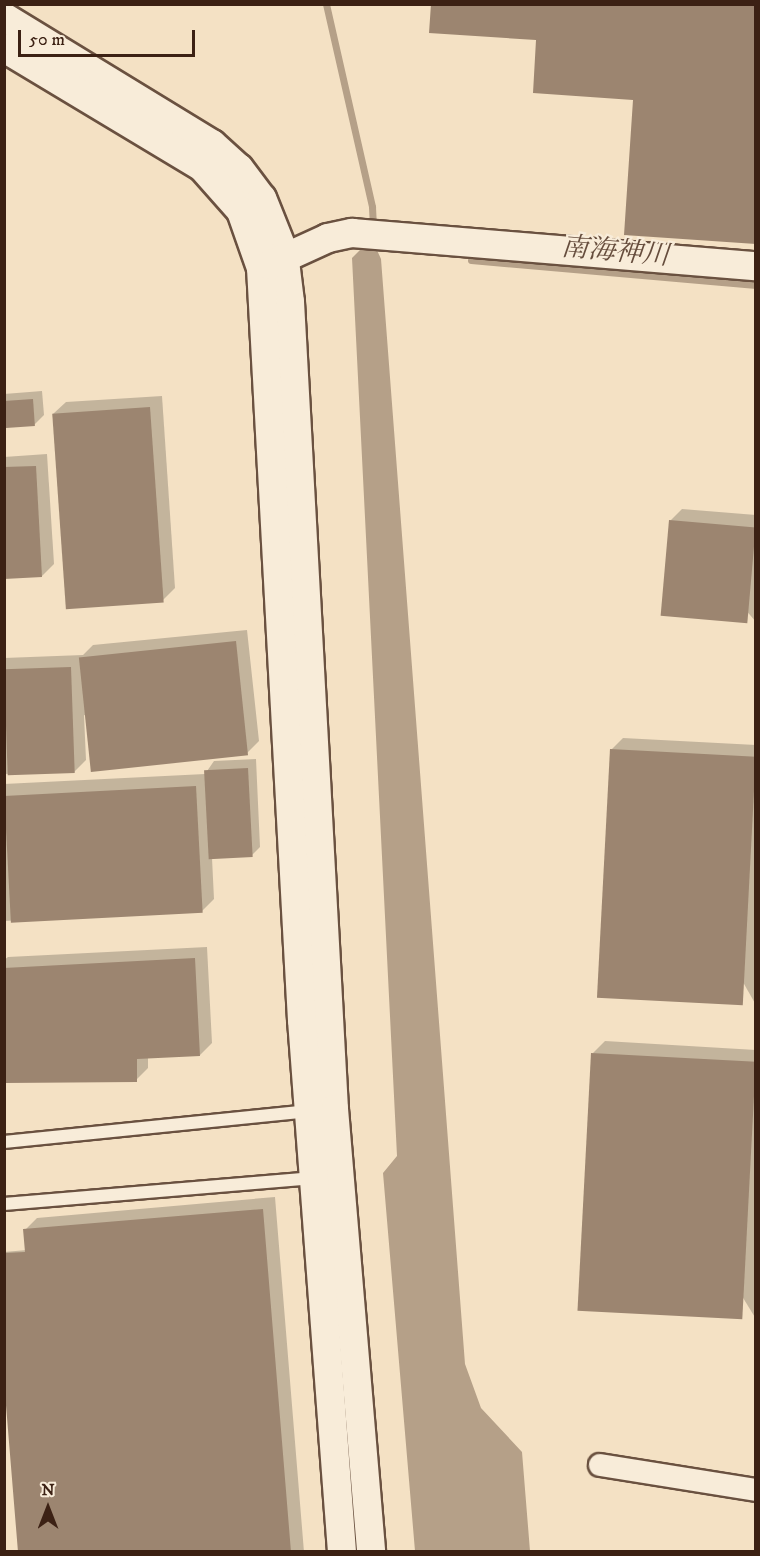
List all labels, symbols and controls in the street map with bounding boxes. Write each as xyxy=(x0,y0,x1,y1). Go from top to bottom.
scale bar xyxy=(21,18,198,56)
text: 50 m xyxy=(29,29,65,51)
water label: 南海神川 xyxy=(560,231,670,273)
north arrow xyxy=(18,1478,78,1538)
text: N xyxy=(41,1480,55,1500)

